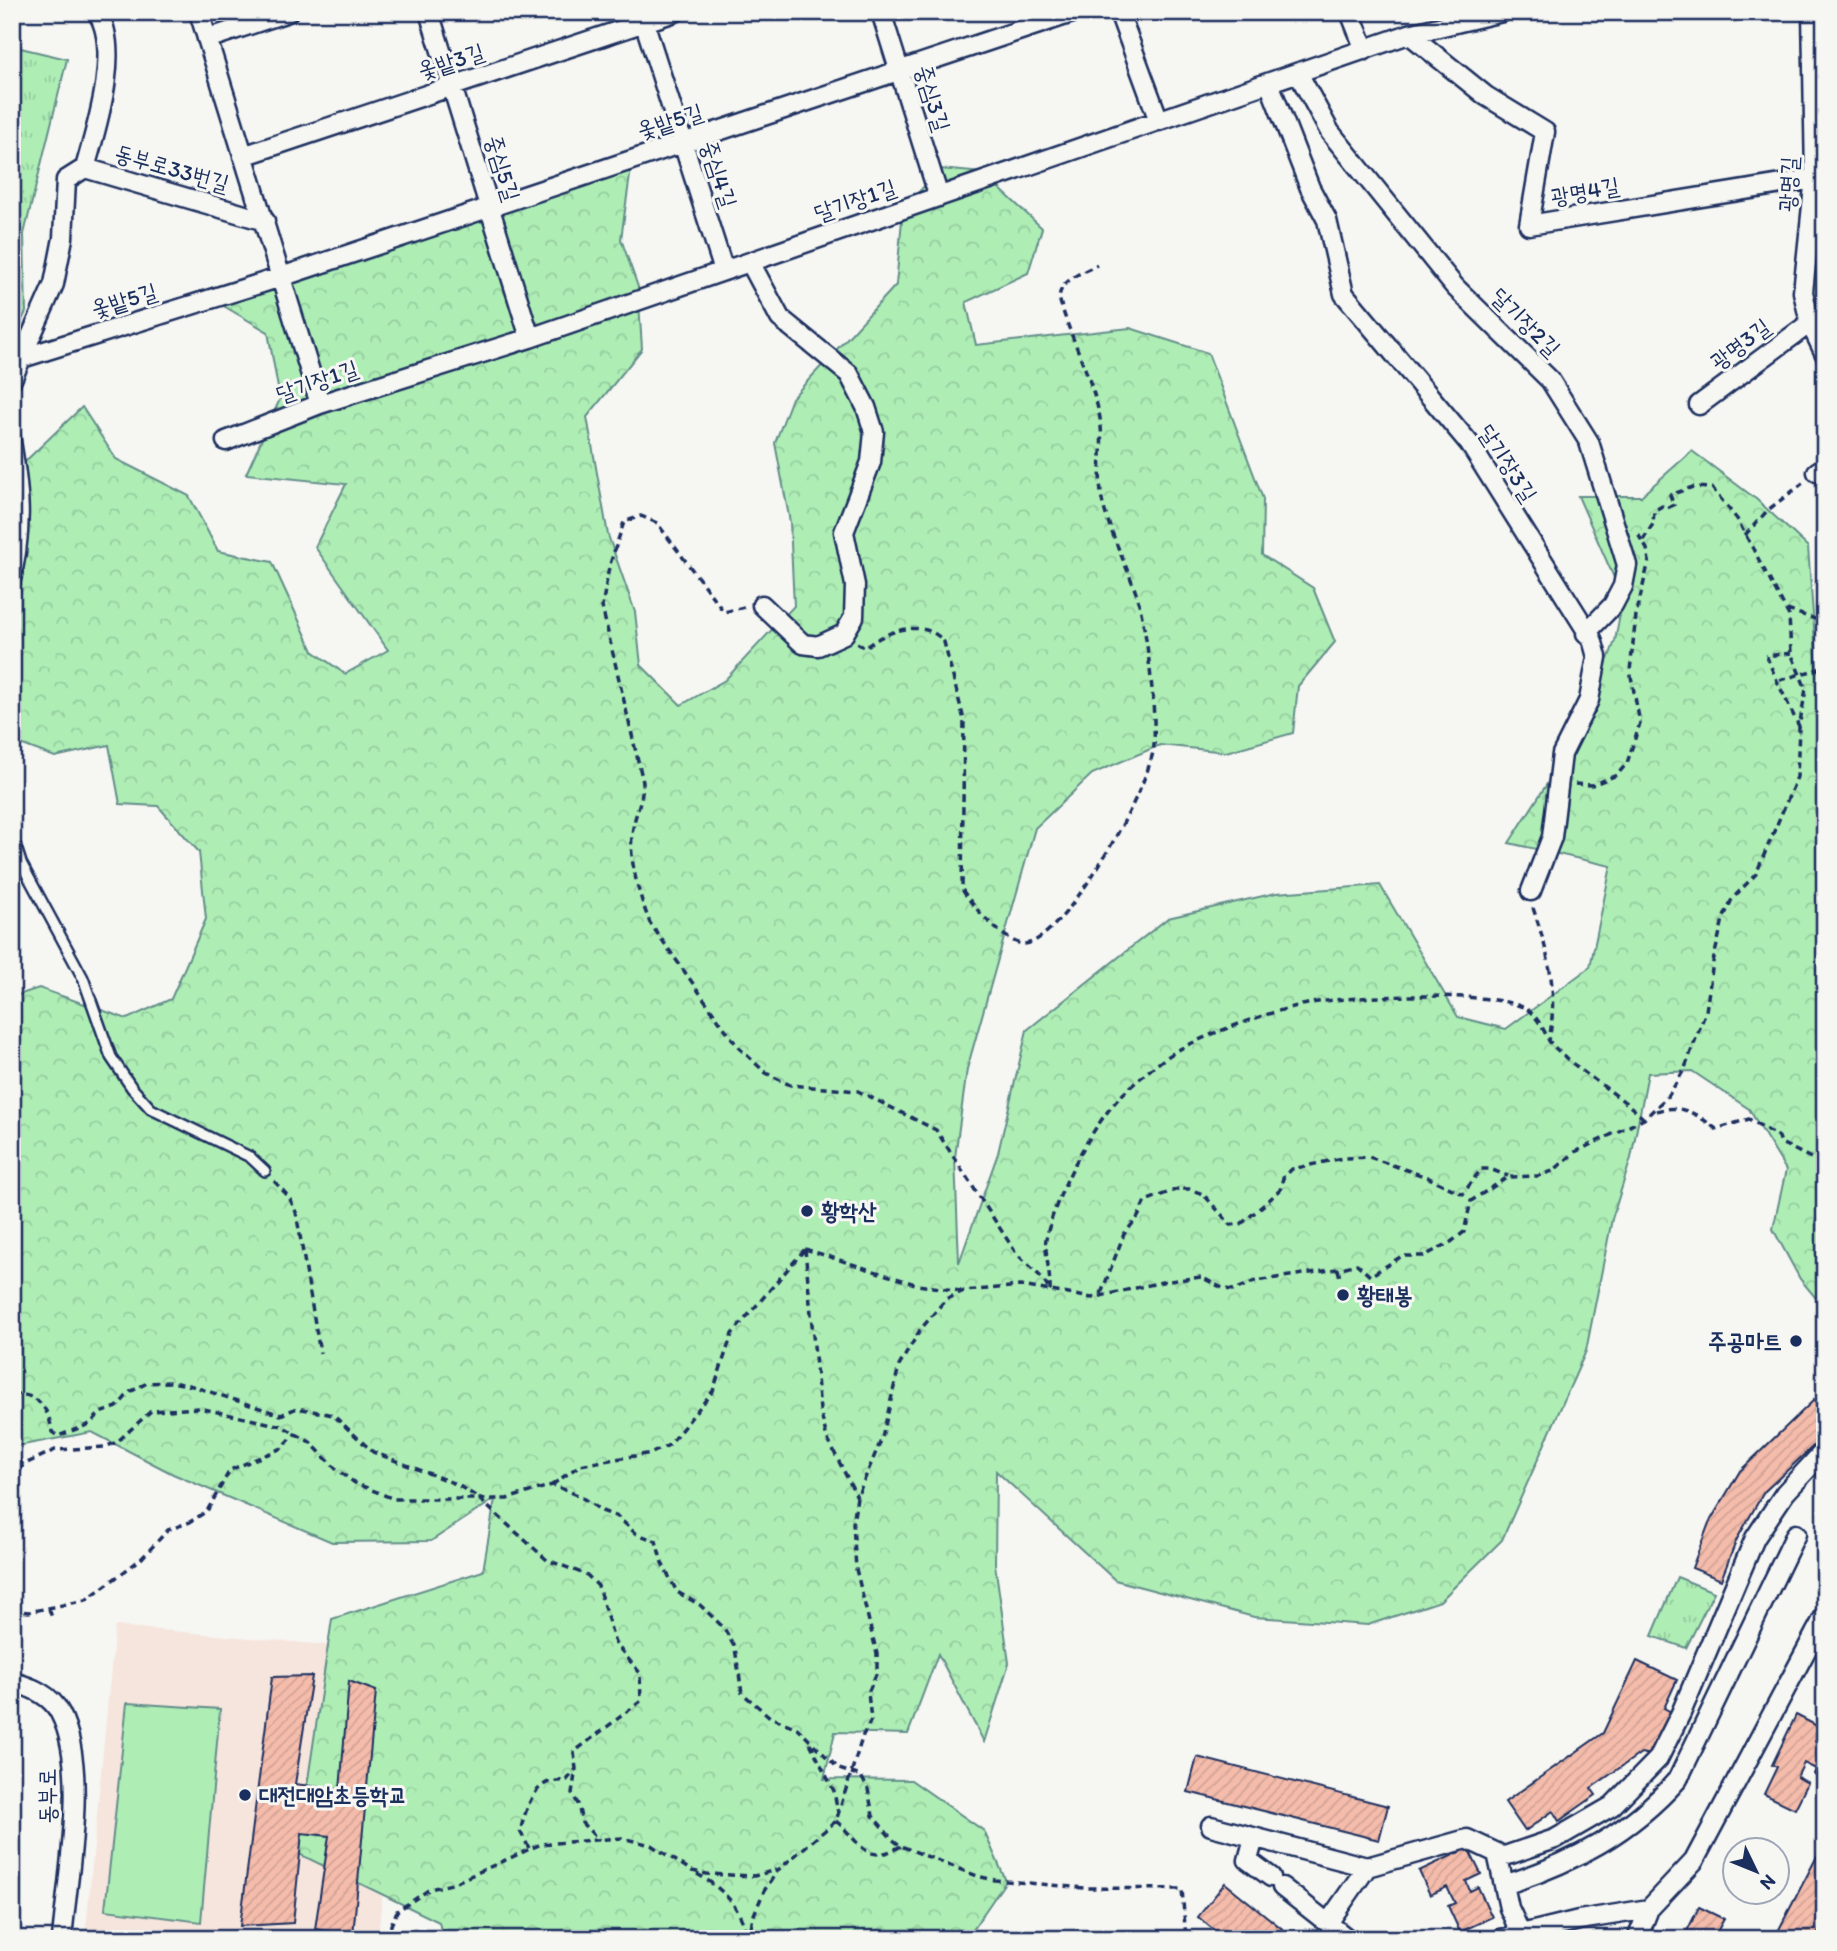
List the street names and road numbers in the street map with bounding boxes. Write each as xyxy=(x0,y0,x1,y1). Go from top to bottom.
street label: 옻밭3길 xyxy=(414,37,488,85)
street label: 중심3길 xyxy=(910,61,956,135)
street label: 옻밭5길 xyxy=(634,97,706,145)
street label: 중심5길 xyxy=(480,132,526,204)
street label: 중심4길 xyxy=(695,137,743,211)
street label: 동부로33번길 xyxy=(112,138,232,198)
street label: 광명길 xyxy=(1773,156,1803,212)
street label: 광명4길 xyxy=(1548,171,1622,211)
street label: 달기장1길 xyxy=(810,173,900,227)
street label: 옻밭5길 xyxy=(88,277,160,323)
street label: 달기장2길 xyxy=(1486,282,1566,362)
street label: 광명3길 xyxy=(1704,312,1776,376)
street label: 달기장1길 xyxy=(272,354,362,408)
street label: 달기장3길 xyxy=(1473,419,1543,507)
street label: 동부로 xyxy=(33,1768,61,1824)

